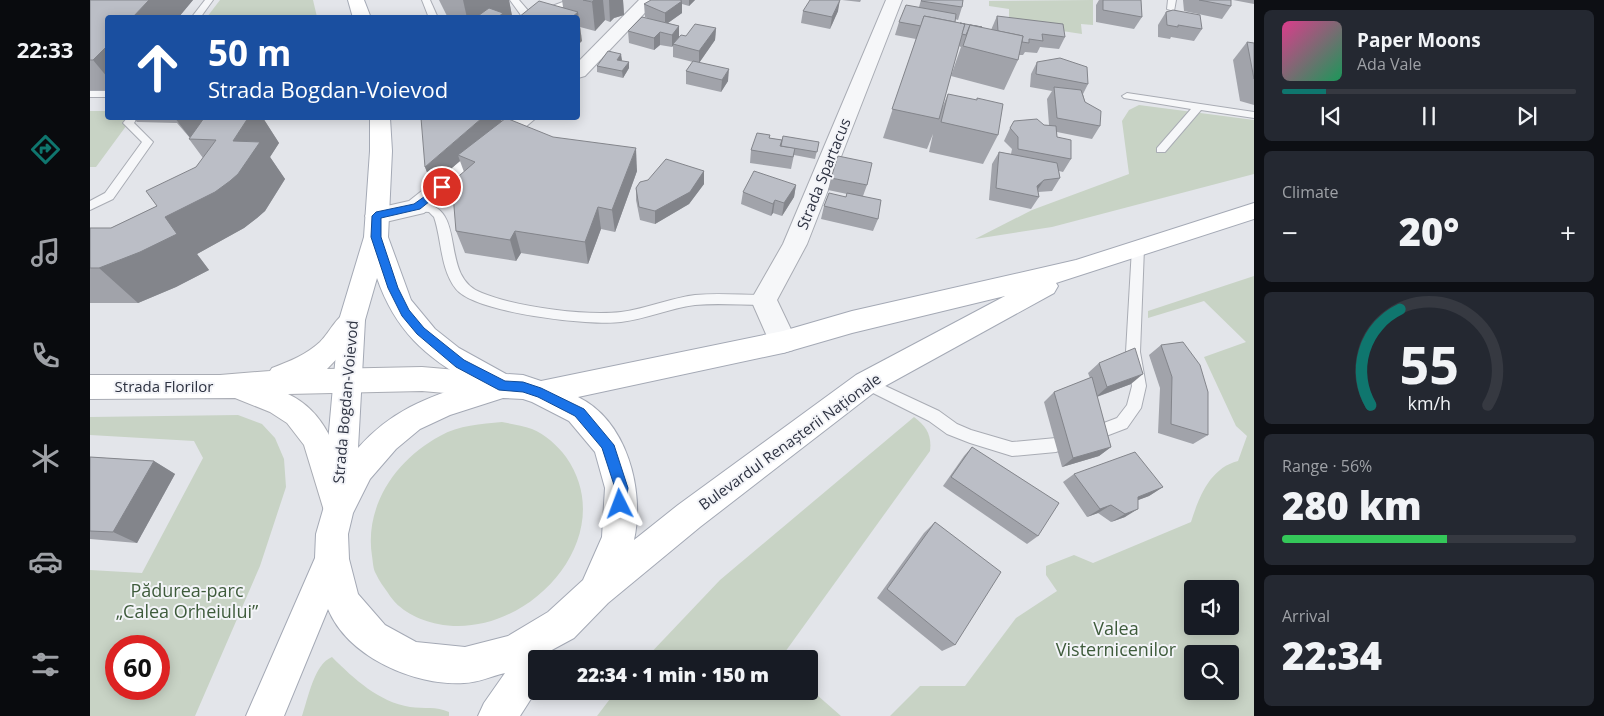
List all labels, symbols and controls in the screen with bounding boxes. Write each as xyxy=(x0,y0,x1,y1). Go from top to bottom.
text: Paper Moons xyxy=(1357,27,1481,53)
text: 50 m xyxy=(208,29,291,76)
text: 22:33 xyxy=(17,34,73,64)
icon: ahead xyxy=(125,35,190,100)
text: Ada Vale xyxy=(1357,53,1421,75)
text: Strada Bogdan-Voievod xyxy=(208,74,448,104)
icon: previous xyxy=(1317,102,1345,130)
icon: pause xyxy=(1415,102,1443,130)
icon: next xyxy=(1513,102,1541,130)
street label: Strada Spartacus xyxy=(792,115,855,232)
icon: directions xyxy=(28,132,63,167)
pin xyxy=(421,166,463,208)
icon: arrive xyxy=(428,173,456,201)
text: Climate xyxy=(1282,181,1339,203)
text: 20° xyxy=(1399,205,1459,257)
text: − xyxy=(1282,213,1298,251)
text: + xyxy=(1560,213,1576,251)
icon: music xyxy=(28,235,63,270)
street label: Strada Bogdan-Voievod xyxy=(328,319,362,484)
text: 55 xyxy=(1399,328,1459,399)
icon: phone xyxy=(28,338,63,373)
street label: Bulevardul Renașterii Naționale xyxy=(694,368,884,514)
street label: Strada Florilor xyxy=(115,376,213,396)
text: km/h xyxy=(1407,391,1451,415)
icon: climate xyxy=(28,441,63,476)
text: Range · 56% xyxy=(1282,455,1372,477)
position arrow xyxy=(593,477,645,529)
text: 280 km xyxy=(1282,479,1422,531)
icon: car xyxy=(28,544,63,579)
park label: Pădurea-parc „Calea Orheiului” xyxy=(116,578,259,623)
map controls xyxy=(1184,580,1239,700)
button: sound xyxy=(1184,580,1239,635)
text: Arrival xyxy=(1282,605,1330,627)
park label: Valea Visternicenilor xyxy=(1056,616,1177,661)
text: 22:34 xyxy=(1282,629,1382,681)
speed limit sign: 60 xyxy=(105,635,170,700)
button: search xyxy=(1184,645,1239,700)
icon: filters xyxy=(28,647,63,682)
text: 22:34 · 1 min · 150 m xyxy=(577,662,769,688)

